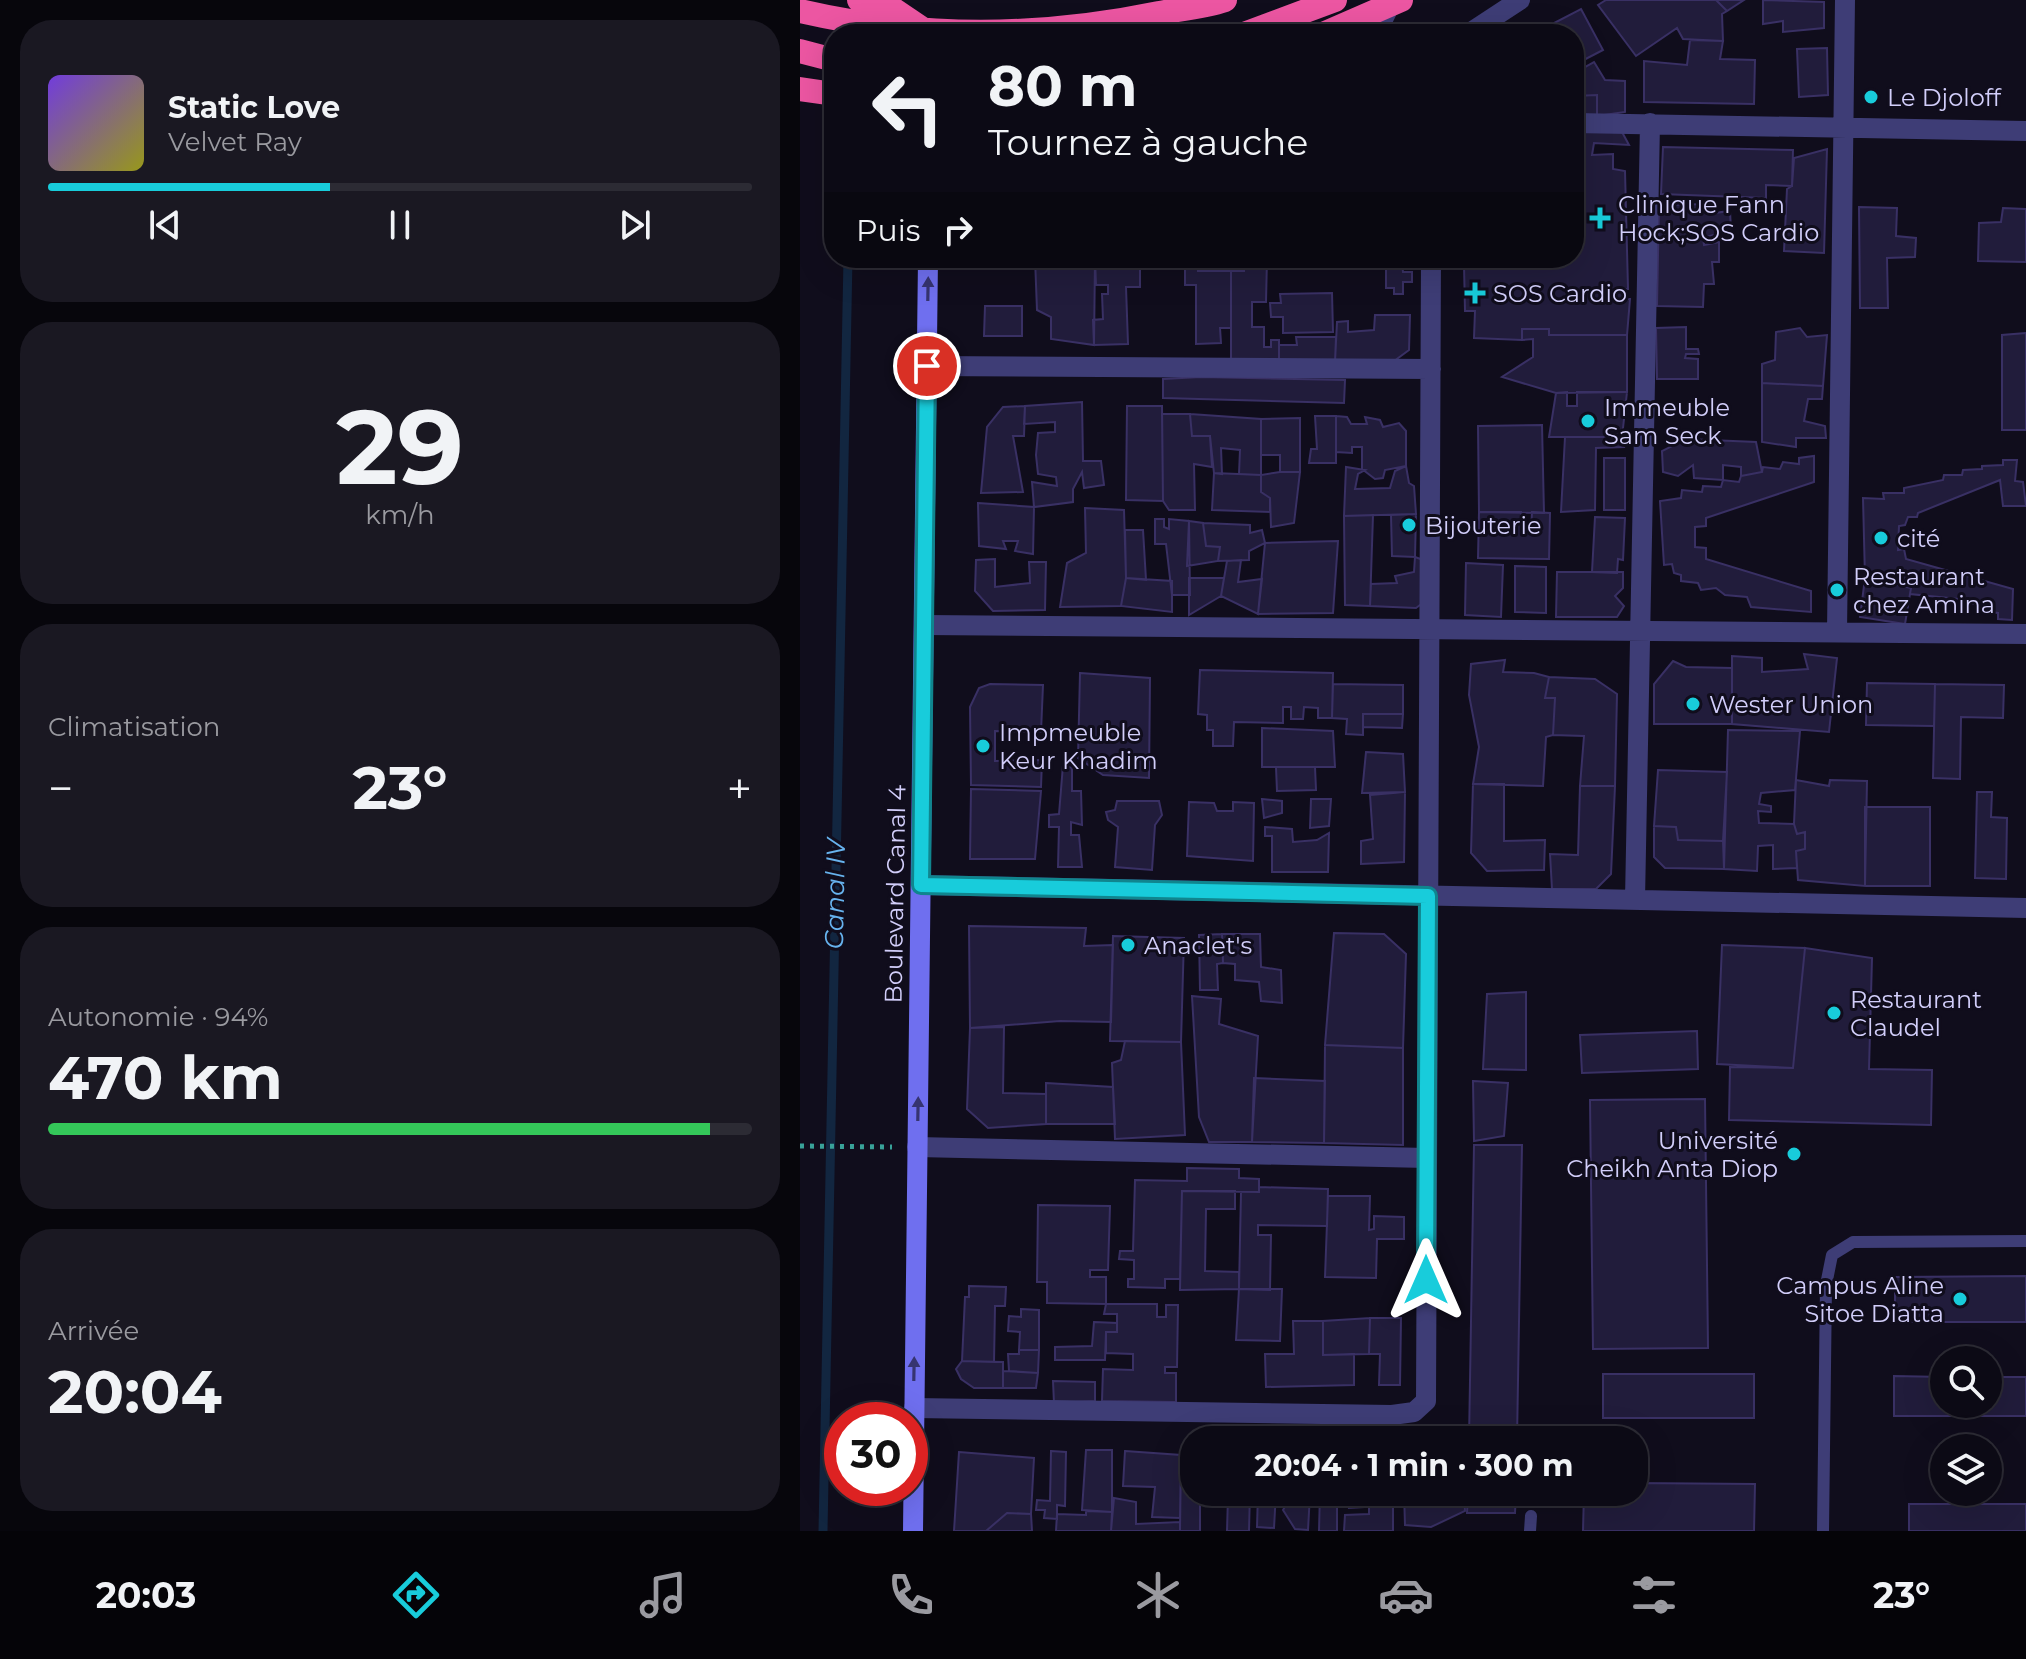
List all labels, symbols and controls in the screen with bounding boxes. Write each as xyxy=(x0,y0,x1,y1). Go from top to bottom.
text: 80 m xyxy=(988,52,1138,120)
icon: left xyxy=(856,56,960,160)
place label: Le Djoloff xyxy=(1887,83,2002,112)
marker: Le Djoloff xyxy=(1862,88,1880,106)
text: Static Love xyxy=(168,89,340,126)
text: Tournez à gauche xyxy=(988,120,1308,164)
text: Velvet Ray xyxy=(168,126,302,158)
place label: Clinique Fann Hock;SOS Cardio xyxy=(1618,190,1819,247)
icon: previous xyxy=(143,203,187,247)
icon: pause xyxy=(378,203,422,247)
icon: next xyxy=(613,203,657,247)
marker: Clinique Fann Hock;SOS Cardio xyxy=(1589,207,1611,229)
icon: right xyxy=(936,208,980,252)
text: Puis xyxy=(856,212,920,249)
one-way arrow xyxy=(921,276,934,301)
place label: SOS Cardio xyxy=(1493,279,1627,308)
marker: SOS Cardio xyxy=(1464,282,1486,304)
pin xyxy=(893,332,961,400)
icon: arrive xyxy=(905,344,949,388)
text: 29 xyxy=(336,383,464,510)
place label: Immeuble Sam Seck xyxy=(1604,393,1730,450)
marker: Immeuble Sam Seck xyxy=(1579,412,1597,430)
text: km/h xyxy=(365,499,435,531)
place label: Bijouterie xyxy=(1425,511,1541,540)
marker: Bijouterie xyxy=(1400,516,1418,534)
place label: cité xyxy=(1897,524,1940,553)
marker: cité xyxy=(1872,529,1890,547)
place label: Restaurant chez Amina xyxy=(1853,562,1995,619)
marker: Restaurant chez Amina xyxy=(1828,581,1846,599)
place label: Wester Union xyxy=(1709,690,1873,719)
marker: Wester Union xyxy=(1684,695,1702,713)
text: Climatisation xyxy=(48,711,220,743)
place label: Impmeuble Keur Khadim xyxy=(999,718,1158,775)
marker: Impmeuble Keur Khadim xyxy=(974,737,992,755)
text: 23° xyxy=(352,751,448,824)
text: − xyxy=(48,761,73,815)
text: + xyxy=(727,761,752,815)
street label: Boulevard Canal 4 xyxy=(879,784,911,1004)
water label: Canal IV xyxy=(818,836,852,950)
place label: Anaclet's xyxy=(1144,931,1252,960)
marker: Anaclet's xyxy=(1119,936,1137,954)
place label: Restaurant Claudel xyxy=(1850,985,1982,1042)
text: Autonomie · 94% xyxy=(48,1001,268,1033)
marker: Restaurant Claudel xyxy=(1825,1004,1843,1022)
text: 470 km xyxy=(48,1041,283,1114)
one-way arrow xyxy=(911,1096,924,1121)
place label: Université Cheikh Anta Diop xyxy=(1566,1126,1778,1183)
marker: Université Cheikh Anta Diop xyxy=(1785,1145,1803,1163)
position arrow xyxy=(1384,1238,1468,1322)
place label: Campus Aline Sitoe Diatta xyxy=(1776,1271,1944,1328)
marker: Campus Aline Sitoe Diatta xyxy=(1951,1290,1969,1308)
text: Arrivée xyxy=(48,1315,139,1347)
map controls xyxy=(1930,1346,2002,1506)
button: search xyxy=(1930,1346,2002,1418)
text: 20:04 xyxy=(48,1355,222,1428)
one-way arrow xyxy=(908,1356,920,1381)
speed limit sign: 30 xyxy=(824,1402,928,1506)
button: layers xyxy=(1930,1434,2002,1506)
text: 20:04 · 1 min · 300 m xyxy=(1255,1447,1574,1484)
icon: directions xyxy=(388,1567,444,1623)
icon: music xyxy=(635,1567,691,1623)
icon: phone xyxy=(883,1567,939,1623)
icon: climate xyxy=(1130,1567,1186,1623)
icon: car xyxy=(1378,1567,1434,1623)
icon: filters xyxy=(1626,1567,1682,1623)
text: 20:03 xyxy=(96,1573,196,1617)
text: 23° xyxy=(1873,1573,1930,1617)

